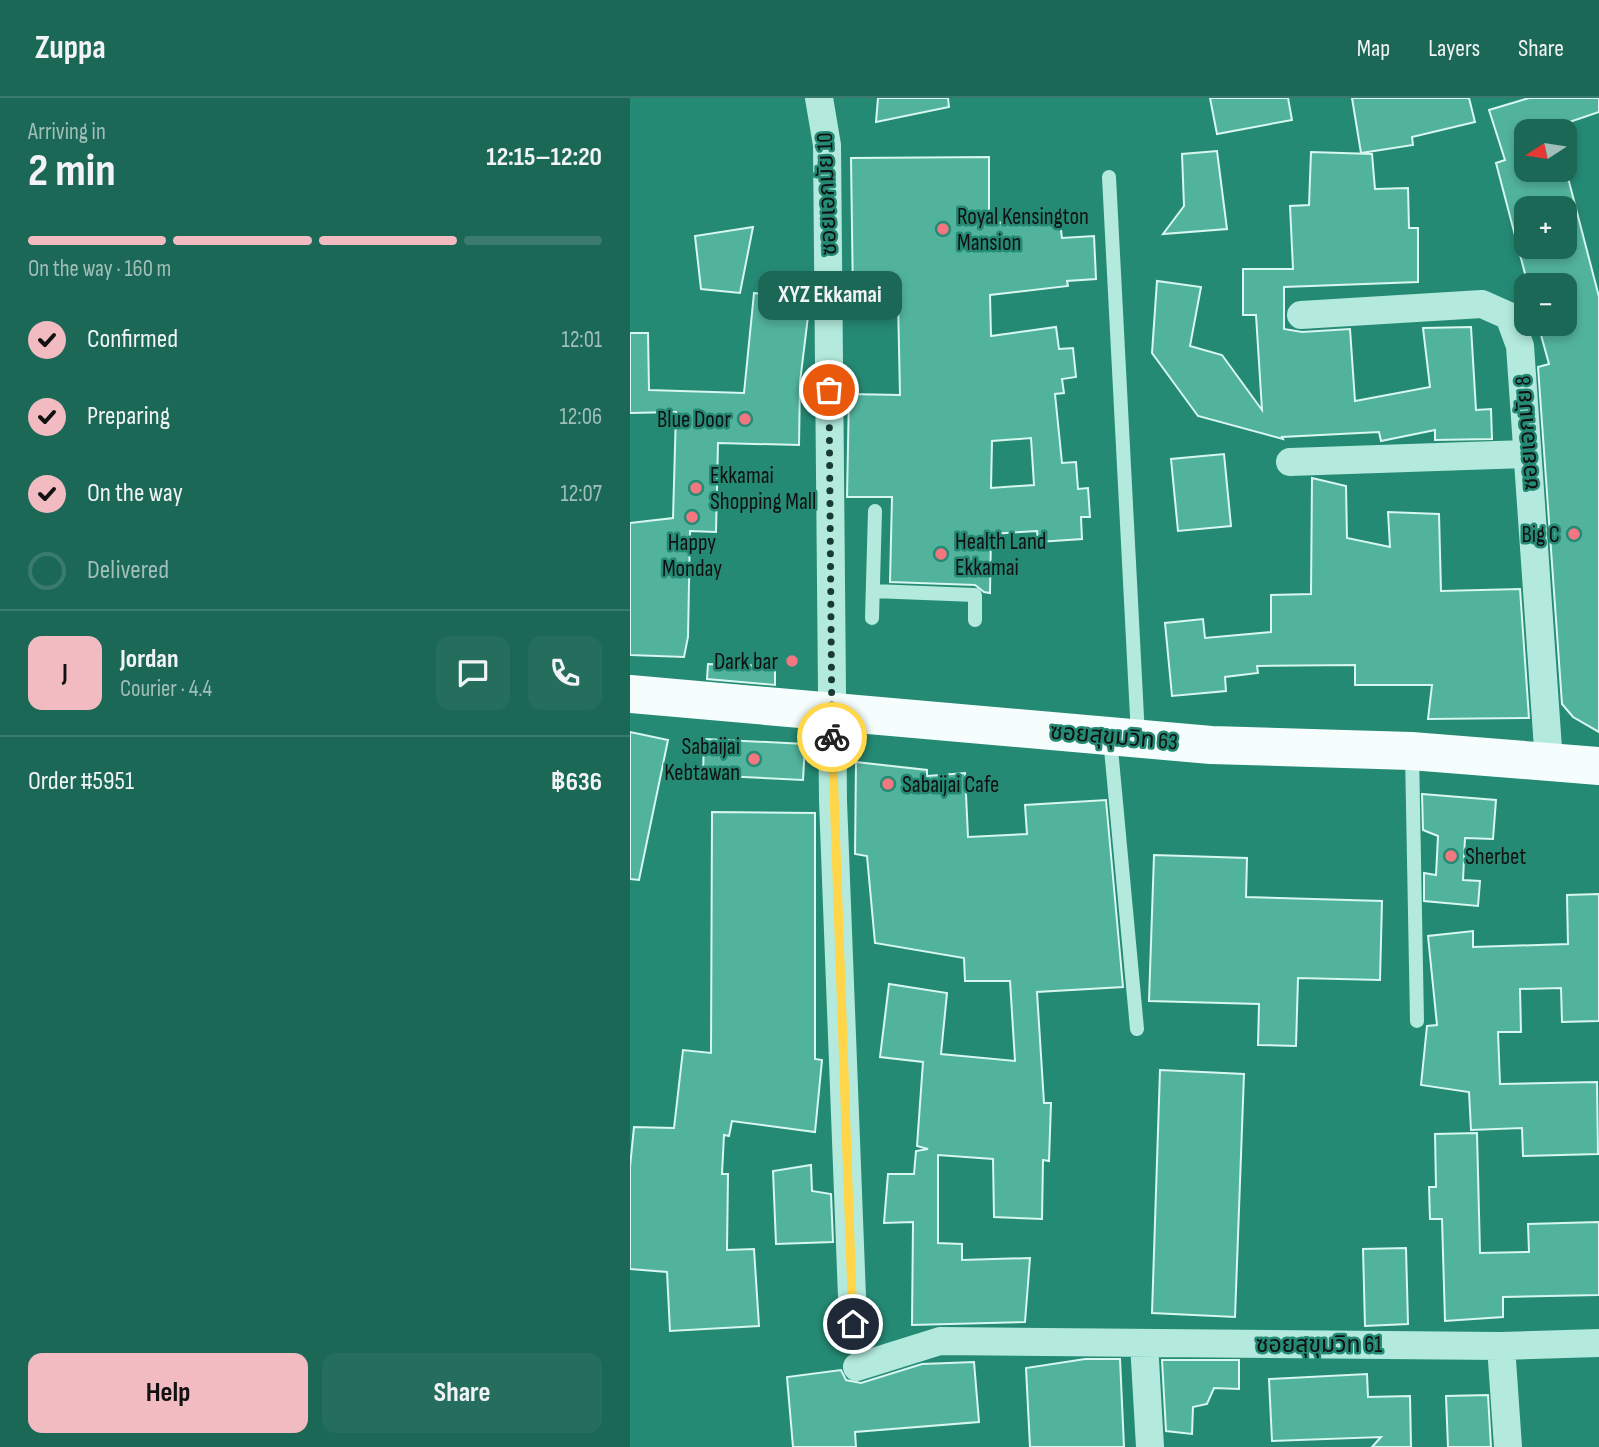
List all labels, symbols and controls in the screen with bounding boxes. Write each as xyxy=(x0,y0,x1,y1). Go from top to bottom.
text: Zuppa xyxy=(35,28,106,68)
text: Map xyxy=(1357,34,1390,63)
text: Layers xyxy=(1428,34,1480,63)
text: Share xyxy=(1518,34,1564,63)
text: Arriving in xyxy=(28,118,106,146)
north arrow xyxy=(1514,119,1577,182)
map controls xyxy=(1514,119,1577,336)
street label: ซอยเอกมัย 10 xyxy=(811,132,843,256)
text: 12:15–12:20 xyxy=(486,142,602,173)
text: 2 min xyxy=(28,144,116,199)
button: + xyxy=(1514,196,1577,259)
place label: Royal Kensington Mansion xyxy=(957,203,1089,257)
marker: Royal Kensington Mansion xyxy=(935,221,951,237)
text: On the way · 160 m xyxy=(28,255,171,283)
callout: XYZ Ekkamai xyxy=(757,271,901,320)
button: − xyxy=(1514,273,1577,336)
text: XYZ Ekkamai xyxy=(778,281,882,309)
icon: check xyxy=(28,321,66,359)
text: Confirmed xyxy=(87,324,178,355)
text: 12:01 xyxy=(562,326,602,354)
pin xyxy=(799,360,859,420)
icon: bag xyxy=(810,371,848,409)
street label: ซอยเอกมัย 8 xyxy=(1509,375,1545,491)
icon: check xyxy=(28,398,66,436)
text: Preparing xyxy=(87,401,170,432)
text: 12:06 xyxy=(560,403,602,431)
place label: Blue Door xyxy=(657,406,731,434)
marker: Blue Door xyxy=(737,411,753,427)
place label: Ekkamai Shopping Mall xyxy=(710,462,816,516)
icon: check xyxy=(28,475,66,513)
text: On the way xyxy=(87,478,183,509)
text: 12:07 xyxy=(560,480,602,508)
marker: Ekkamai Shopping Mall xyxy=(688,480,704,496)
marker: Happy Monday xyxy=(684,509,700,525)
place label: Big C xyxy=(1521,521,1560,549)
marker: Big C xyxy=(1566,526,1582,542)
place label: Health Land Ekkamai xyxy=(955,528,1046,582)
place label: Happy Monday xyxy=(662,529,722,583)
marker: Health Land Ekkamai xyxy=(933,546,949,562)
text: Delivered xyxy=(87,555,169,586)
button: chat xyxy=(436,636,510,710)
button: phone xyxy=(528,636,602,710)
text: Jordan xyxy=(120,644,178,675)
place label: Dark bar xyxy=(714,648,778,676)
marker: Dark bar xyxy=(784,653,800,669)
text: J xyxy=(62,658,68,689)
text: Courier · 4.4 xyxy=(120,675,212,703)
courier xyxy=(797,702,867,772)
street label: ซอยสุขุมวิท 63 xyxy=(1049,717,1179,757)
icon: bike xyxy=(813,718,851,756)
place label: Sabaijai Kebtawan xyxy=(664,733,740,787)
marker: Sabaijai Kebtawan xyxy=(746,751,762,767)
text: Order #5951 xyxy=(28,766,134,797)
text: ฿636 xyxy=(551,767,602,798)
place label: Sabaijai Cafe xyxy=(902,771,999,799)
marker: Sabaijai Cafe xyxy=(880,776,896,792)
place label: Sherbet xyxy=(1465,843,1526,871)
marker: Sherbet xyxy=(1443,848,1459,864)
pin xyxy=(823,1294,883,1354)
icon: home xyxy=(834,1305,872,1343)
street label: ซอยสุขุมวิท 61 xyxy=(1256,1331,1382,1359)
button: Help xyxy=(28,1353,308,1433)
button: Share xyxy=(322,1353,602,1433)

